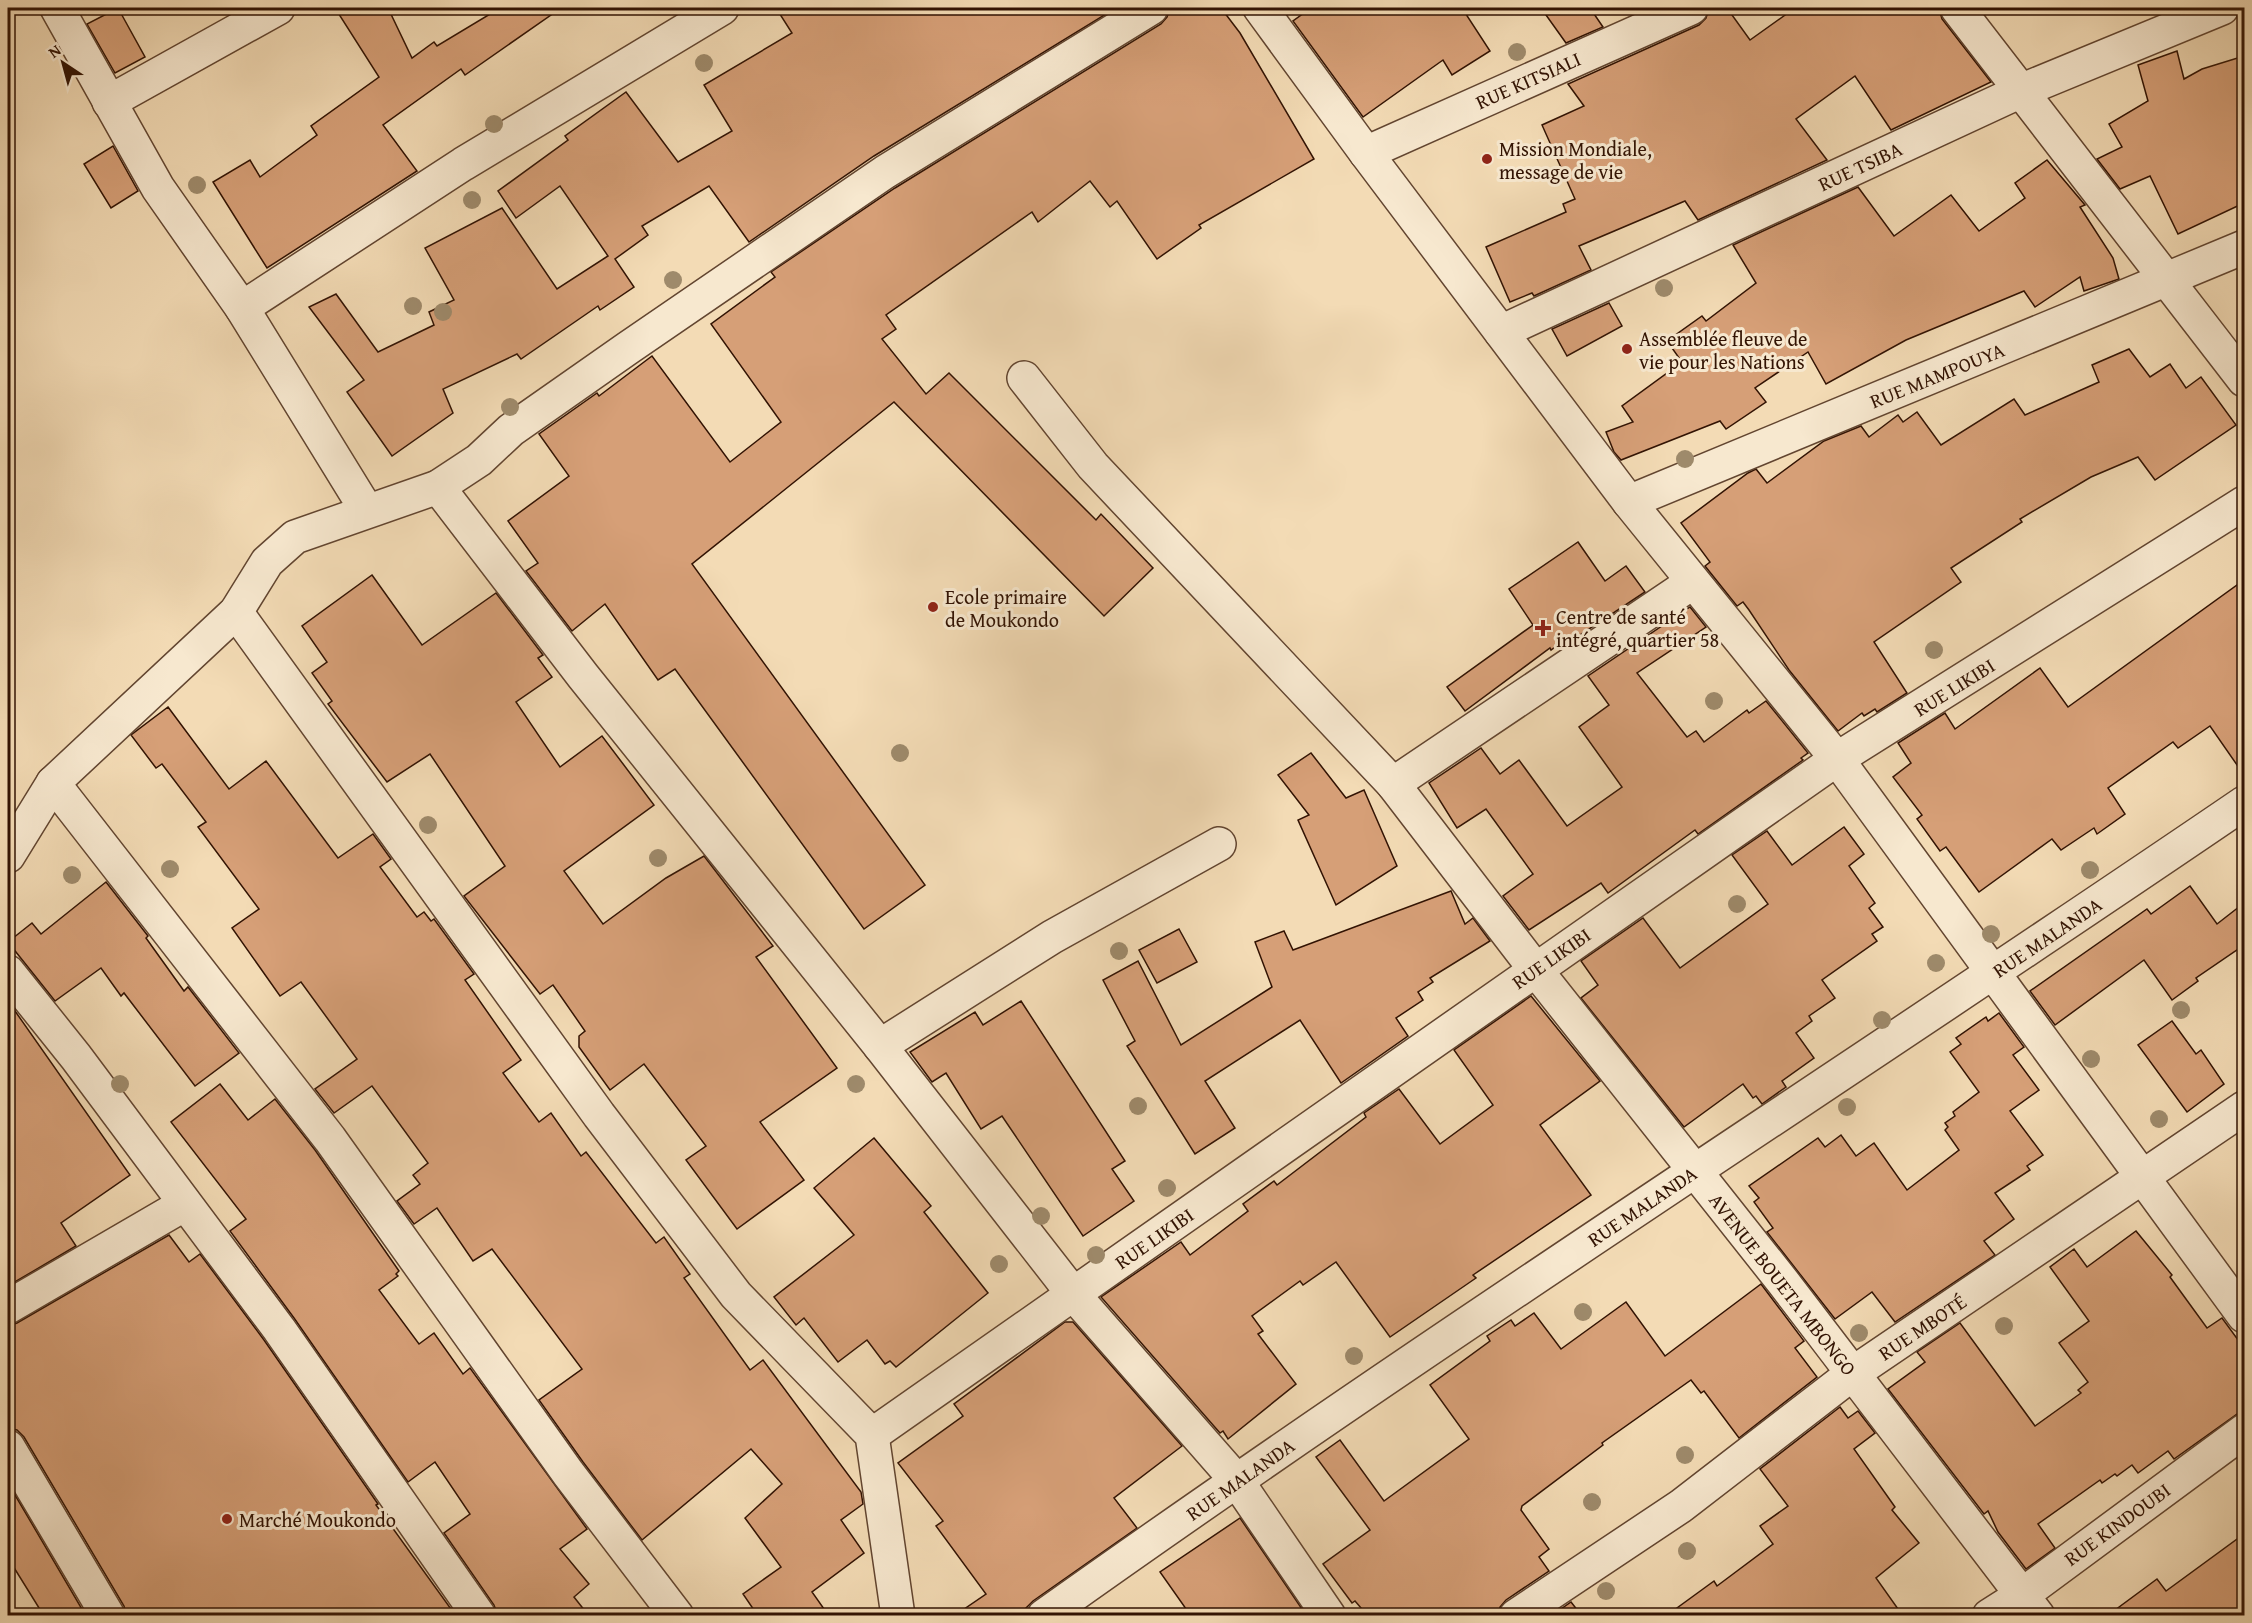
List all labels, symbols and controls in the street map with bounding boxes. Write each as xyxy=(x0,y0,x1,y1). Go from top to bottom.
north arrow xyxy=(33,33,93,93)
text: N xyxy=(43,38,66,64)
street label: RUE KITSIALI xyxy=(1471,44,1585,116)
place label: Mission Mondiale, message de vie xyxy=(1499,134,1652,186)
street label: RUE TSIBA xyxy=(1813,134,1907,198)
marker: Mission Mondiale, message de vie xyxy=(1480,152,1494,166)
place label: Assemblée fleuve de vie pour les Nations xyxy=(1639,324,1807,376)
street label: RUE MAMPOUYA xyxy=(1865,335,2009,415)
marker: Assemblée fleuve de vie pour les Nations xyxy=(1620,342,1634,356)
place label: Ecole primaire de Moukondo xyxy=(945,582,1067,634)
marker: Ecole primaire de Moukondo xyxy=(926,600,940,614)
place label: Centre de santé intégré, quartier 58 xyxy=(1556,602,1719,654)
marker: Centre de santé intégré, quartier 58 xyxy=(1534,619,1552,637)
street label: RUE LIKIBI xyxy=(1908,651,2000,723)
street label: RUE MALANDA xyxy=(1987,890,2107,984)
street label: RUE LIKIBI xyxy=(1506,920,1596,996)
street label: RUE MALANDA xyxy=(1582,1159,1702,1253)
street label: AVENUE BOUETA MBONGO xyxy=(1702,1187,1864,1381)
street label: RUE LIKIBI xyxy=(1109,1200,1199,1276)
street label: RUE MBOTÉ xyxy=(1872,1287,1972,1367)
street label: RUE MALANDA xyxy=(1180,1431,1300,1527)
street label: RUE KINDOUBI xyxy=(2058,1475,2176,1573)
place label: Marché Moukondo xyxy=(239,1505,396,1534)
marker: Marché Moukondo xyxy=(220,1512,234,1526)

